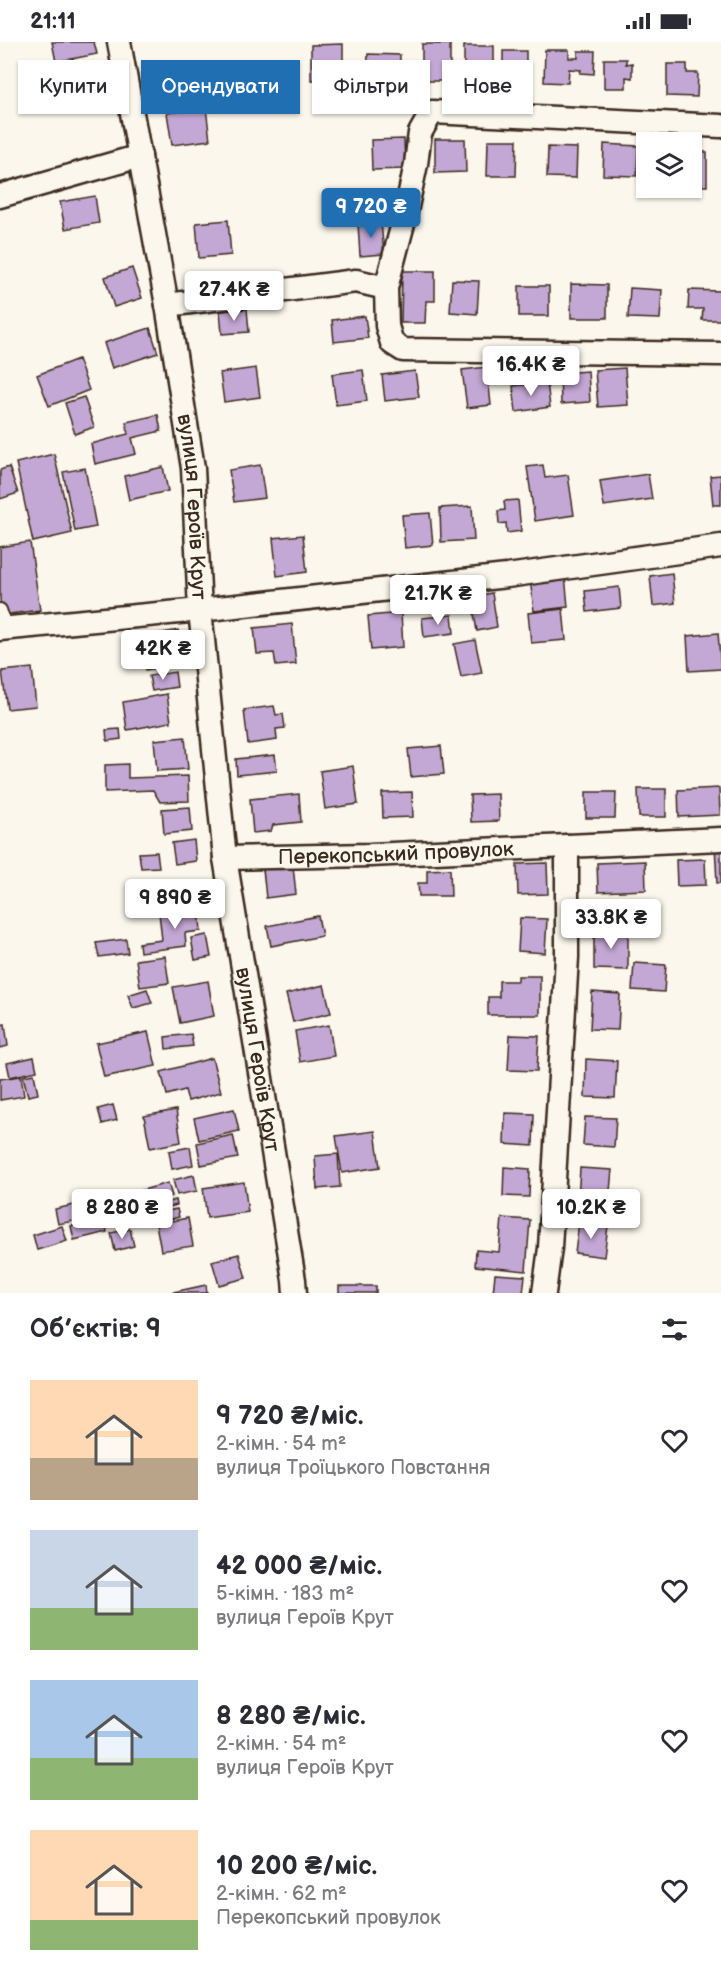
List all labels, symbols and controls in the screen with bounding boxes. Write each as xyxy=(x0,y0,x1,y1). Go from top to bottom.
text: 21:11 xyxy=(30,8,76,35)
chip: Купити xyxy=(18,60,129,114)
chip: Орендувати xyxy=(141,60,300,114)
chip: Фільтри xyxy=(312,60,430,114)
chip: Нове xyxy=(442,60,533,114)
map controls xyxy=(636,132,702,198)
button: layers xyxy=(636,132,702,198)
pin: 9 720 ₴ xyxy=(316,188,426,239)
text: 9 720 ₴ xyxy=(336,195,406,219)
pin: 27.4K ₴ xyxy=(179,271,289,322)
text: 27.4K ₴ xyxy=(198,278,270,302)
pin: 16.4K ₴ xyxy=(476,346,586,397)
text: 16.4K ₴ xyxy=(496,353,566,377)
street label: вулиця Героїв Крут xyxy=(172,412,212,601)
pin: 21.7K ₴ xyxy=(383,575,493,626)
text: 21.7K ₴ xyxy=(404,582,472,606)
pin: 42K ₴ xyxy=(121,630,205,681)
text: 42K ₴ xyxy=(135,637,191,661)
street label: Перекопський провулок xyxy=(278,836,514,869)
pin: 9 890 ₴ xyxy=(120,879,230,930)
text: 9 890 ₴ xyxy=(139,886,211,910)
pin: 33.8K ₴ xyxy=(556,899,666,950)
text: 33.8K ₴ xyxy=(575,906,647,930)
street label: вулиця Героїв Крут xyxy=(231,965,285,1154)
pin: 8 280 ₴ xyxy=(67,1189,177,1240)
pin: 10.2K ₴ xyxy=(536,1189,646,1240)
text: 8 280 ₴ xyxy=(86,1196,158,1220)
text: 10.2K ₴ xyxy=(556,1196,626,1220)
icon: filters xyxy=(658,1313,691,1346)
text: Об’єктів: 9 xyxy=(30,1314,161,1345)
text: 9 720 ₴/міс. xyxy=(216,1401,364,1432)
icon: home xyxy=(78,1404,150,1476)
icon: heart xyxy=(658,1424,691,1457)
text: 2-кімн. · 54 m² xyxy=(216,1432,346,1456)
text: вулиця Троїцького Повстання xyxy=(216,1456,490,1480)
text: 42 000 ₴/міс. xyxy=(216,1551,382,1582)
icon: home xyxy=(78,1554,150,1626)
icon: heart xyxy=(658,1574,691,1607)
text: 5-кімн. · 183 m² xyxy=(216,1582,354,1606)
text: вулиця Героїв Крут xyxy=(216,1606,394,1630)
text: 8 280 ₴/міс. xyxy=(216,1701,366,1732)
icon: home xyxy=(78,1704,150,1776)
icon: heart xyxy=(658,1724,691,1757)
text: 2-кімн. · 54 m² xyxy=(216,1732,346,1756)
text: вулиця Героїв Крут xyxy=(216,1756,394,1780)
text: 10 200 ₴/міс. xyxy=(216,1851,377,1882)
icon: home xyxy=(78,1854,150,1926)
icon: heart xyxy=(658,1874,691,1907)
text: 2-кімн. · 62 m² xyxy=(216,1882,347,1906)
text: Перекопський провулок xyxy=(216,1906,441,1930)

